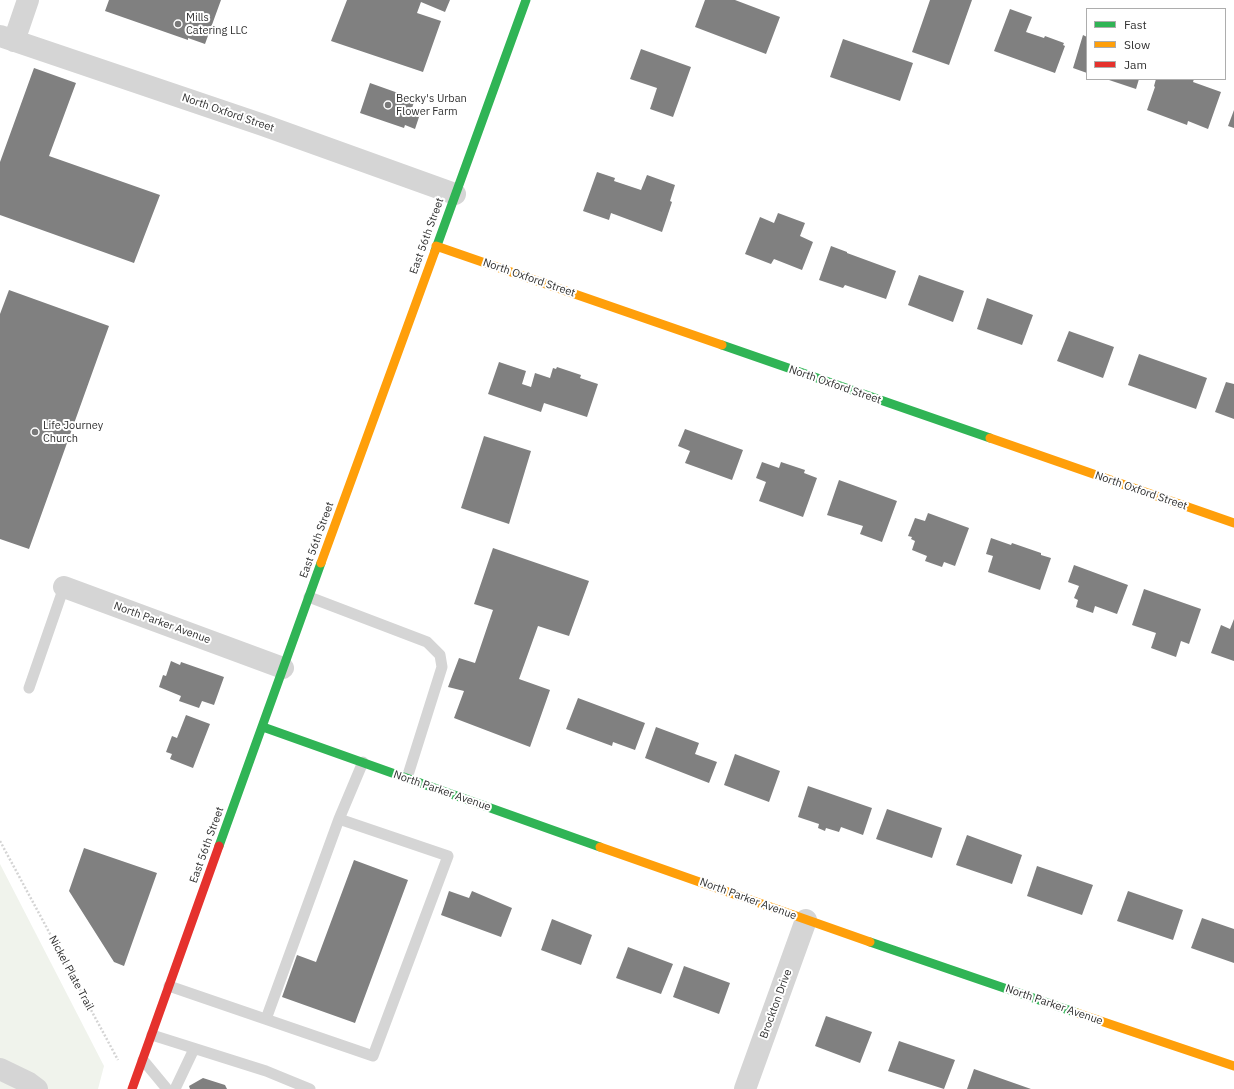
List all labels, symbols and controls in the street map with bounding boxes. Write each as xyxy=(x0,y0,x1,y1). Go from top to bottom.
legend xyxy=(1086,8,1226,80)
place label: Mills Catering LLC xyxy=(186,11,248,37)
text: Fast xyxy=(1124,17,1147,32)
marker: Mills Catering LLC xyxy=(173,19,183,29)
text: Slow xyxy=(1124,37,1150,52)
text: Jam xyxy=(1124,57,1147,72)
street label: North Oxford Street xyxy=(180,91,276,135)
place label: Becky's Urban Flower Farm xyxy=(396,92,467,118)
marker: Becky's Urban Flower Farm xyxy=(383,100,393,110)
street label: East 56th Street xyxy=(407,196,447,276)
street label: North Oxford Street xyxy=(481,256,577,300)
street label: North Oxford Street xyxy=(787,363,883,407)
place label: Life Journey Church xyxy=(43,419,103,445)
marker: Life Journey Church xyxy=(30,427,40,437)
street label: North Oxford Street xyxy=(1093,469,1189,513)
street label: East 56th Street xyxy=(297,500,337,580)
street label: North Parker Avenue xyxy=(112,599,212,647)
street label: North Parker Avenue xyxy=(392,768,492,814)
street label: East 56th Street xyxy=(187,805,227,885)
street label: North Parker Avenue xyxy=(698,875,798,923)
street label: Nickel Plate Trail xyxy=(46,933,96,1013)
street label: Brockton Drive xyxy=(757,967,795,1041)
street label: North Parker Avenue xyxy=(1004,982,1104,1028)

